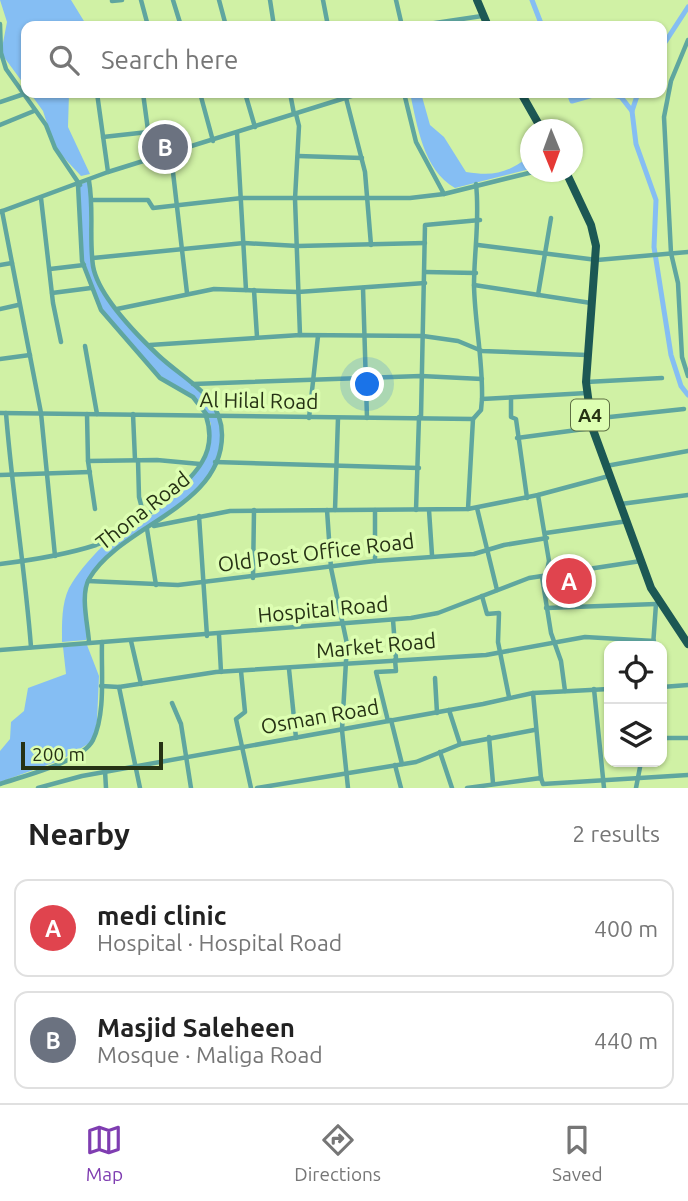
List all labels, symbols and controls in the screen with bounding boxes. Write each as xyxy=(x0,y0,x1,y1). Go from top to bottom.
search box xyxy=(21,21,667,98)
icon: search xyxy=(45,41,83,79)
text: Search here xyxy=(101,45,238,74)
north arrow xyxy=(520,119,583,182)
pin: B xyxy=(142,121,188,173)
your location xyxy=(350,367,384,401)
street label: Al Hilal Road xyxy=(199,387,319,413)
road number: A4 xyxy=(571,400,609,430)
street label: Thona Road xyxy=(91,466,194,554)
street label: Old Post Office Road xyxy=(216,528,415,576)
pin: A xyxy=(546,555,592,607)
street label: Hospital Road xyxy=(257,591,389,627)
street label: Market Road xyxy=(315,628,437,662)
map controls xyxy=(604,641,667,767)
button: locate xyxy=(604,641,667,704)
street label: Osman Road xyxy=(259,694,381,738)
button: layers xyxy=(604,704,667,767)
scale bar xyxy=(21,739,163,771)
text: 200 m xyxy=(32,743,85,765)
text: Nearby xyxy=(28,817,130,851)
text: 2 results xyxy=(572,821,660,846)
text: medi clinic xyxy=(97,901,226,930)
text: A xyxy=(45,916,61,941)
text: 400 m xyxy=(594,916,658,941)
text: Hospital · Hospital Road xyxy=(97,930,342,955)
text: Masjid Saleheen xyxy=(97,1013,295,1042)
text: B xyxy=(45,1028,61,1053)
text: 440 m xyxy=(594,1028,658,1053)
text: Mosque · Maliga Road xyxy=(97,1042,323,1067)
tab: Map xyxy=(85,1121,123,1185)
tab: Directions xyxy=(294,1121,381,1185)
tab: Saved xyxy=(552,1121,603,1185)

